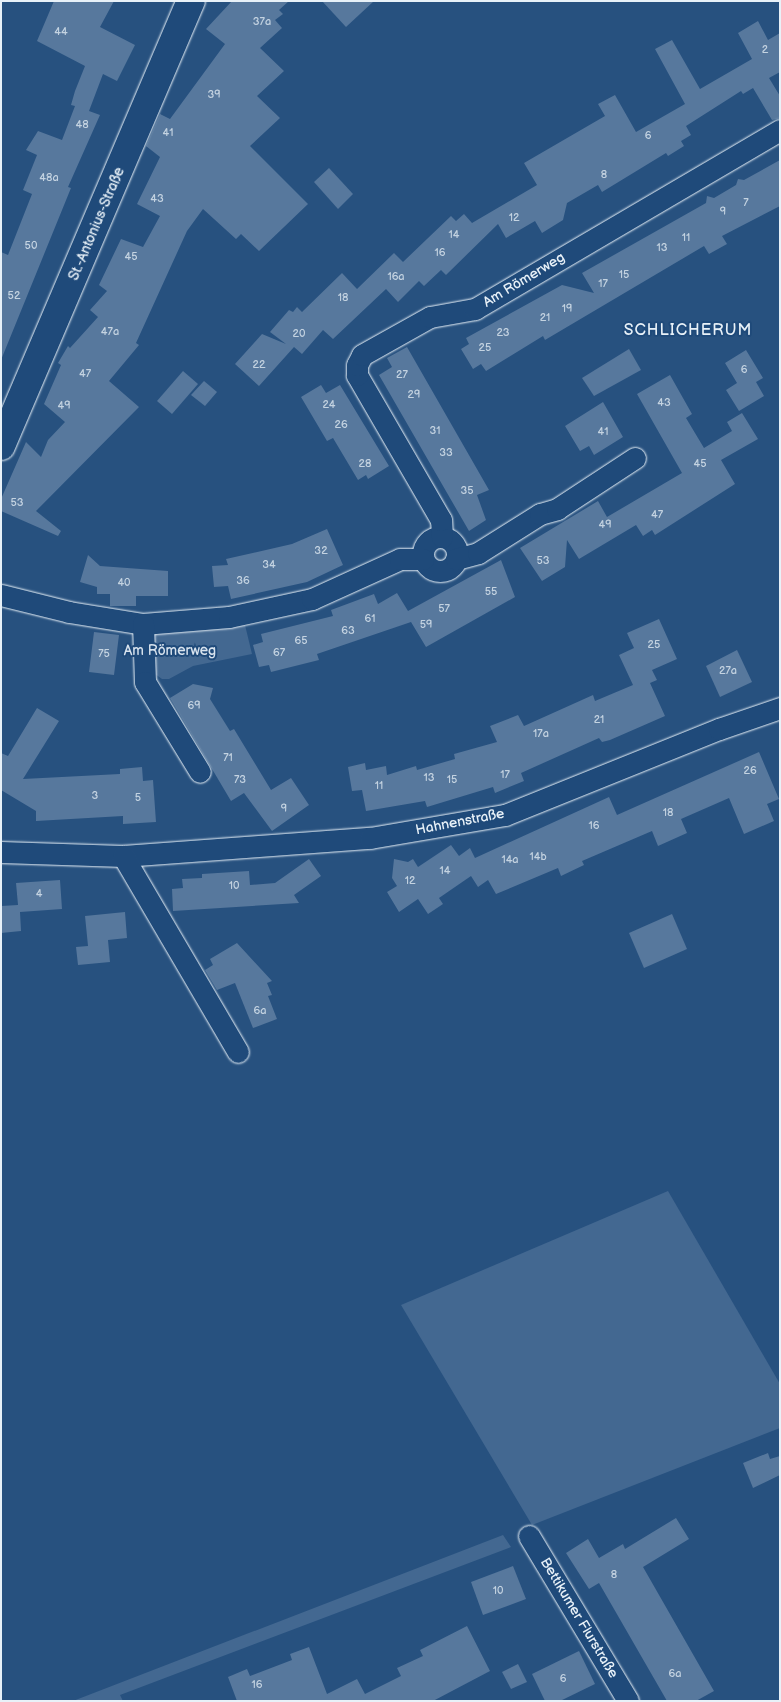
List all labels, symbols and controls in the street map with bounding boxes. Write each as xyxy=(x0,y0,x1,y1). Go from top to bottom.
house number: 37a xyxy=(253,15,271,29)
house number: 44 xyxy=(54,25,68,39)
house number: 2 xyxy=(762,43,768,57)
house number: 39 xyxy=(207,88,221,102)
house number: 48 xyxy=(75,118,89,132)
house number: 41 xyxy=(163,126,173,140)
house number: 6 xyxy=(645,129,651,143)
street label: St.-Antonius-Straße xyxy=(66,165,128,283)
house number: 8 xyxy=(601,168,607,182)
house number: 48a xyxy=(39,171,59,185)
house number: 43 xyxy=(150,192,164,206)
house number: 7 xyxy=(743,196,749,210)
house number: 9 xyxy=(720,205,726,219)
house number: 12 xyxy=(509,211,519,225)
house number: 14 xyxy=(449,228,459,242)
house number: 11 xyxy=(682,231,690,245)
house number: 50 xyxy=(25,239,37,253)
house number: 13 xyxy=(656,241,668,255)
house number: 16 xyxy=(435,246,445,260)
street label: Am Römerweg xyxy=(480,249,568,311)
house number: 45 xyxy=(124,250,138,264)
house number: 15 xyxy=(619,268,629,282)
house number: 16a xyxy=(387,270,405,284)
house number: 17 xyxy=(598,277,608,291)
house number: 52 xyxy=(8,289,20,303)
house number: 18 xyxy=(338,291,348,305)
house number: 19 xyxy=(562,302,572,316)
house number: 21 xyxy=(540,311,550,325)
district label: SCHLICHERUM xyxy=(622,321,754,341)
house number: 47a xyxy=(101,325,119,339)
house number: 23 xyxy=(496,326,510,340)
house number: 20 xyxy=(293,327,305,341)
house number: 25 xyxy=(479,341,491,355)
house number: 22 xyxy=(253,358,265,372)
house number: 6 xyxy=(741,363,747,377)
house number: 47 xyxy=(79,367,91,381)
house number: 27 xyxy=(396,368,408,382)
house number: 29 xyxy=(408,388,420,402)
house number: 43 xyxy=(657,396,671,410)
house number: 24 xyxy=(322,398,336,412)
house number: 49 xyxy=(57,399,71,413)
house number: 26 xyxy=(334,418,348,432)
house number: 31 xyxy=(429,424,441,438)
house number: 41 xyxy=(598,425,608,439)
house number: 33 xyxy=(439,446,453,460)
house number: 28 xyxy=(359,457,371,471)
house number: 45 xyxy=(693,457,707,471)
house number: 35 xyxy=(460,484,474,498)
house number: 53 xyxy=(10,496,24,510)
house number: 47 xyxy=(651,508,663,522)
house number: 49 xyxy=(598,518,612,532)
house number: 32 xyxy=(314,544,328,558)
house number: 53 xyxy=(536,554,550,568)
house number: 34 xyxy=(262,558,276,572)
house number: 36 xyxy=(236,574,250,588)
house number: 40 xyxy=(117,576,131,590)
house number: 55 xyxy=(485,585,497,599)
house number: 57 xyxy=(438,602,450,616)
house number: 61 xyxy=(365,612,375,626)
house number: 59 xyxy=(420,618,432,632)
house number: 63 xyxy=(341,624,355,638)
house number: 65 xyxy=(294,634,308,648)
house number: 25 xyxy=(648,638,660,652)
park label: Am Römerweg xyxy=(124,643,216,659)
house number: 67 xyxy=(273,646,285,660)
house number: 75 xyxy=(98,647,110,661)
house number: 27a xyxy=(719,664,737,678)
house number: 69 xyxy=(187,699,201,713)
house number: 21 xyxy=(594,713,604,727)
house number: 17a xyxy=(533,727,549,741)
house number: 71 xyxy=(223,751,233,765)
house number: 26 xyxy=(743,764,757,778)
house number: 17 xyxy=(500,768,510,782)
house number: 13 xyxy=(423,771,435,785)
house number: 73 xyxy=(234,773,246,787)
house number: 15 xyxy=(447,773,457,787)
house number: 11 xyxy=(375,779,383,793)
house number: 3 xyxy=(92,789,98,803)
house number: 5 xyxy=(135,791,141,805)
house number: 9 xyxy=(281,802,287,816)
street label: Hahnenstraße xyxy=(414,805,506,839)
house number: 18 xyxy=(663,806,673,820)
house number: 16 xyxy=(589,819,599,833)
house number: 14b xyxy=(529,850,547,864)
house number: 14a xyxy=(501,853,519,867)
house number: 14 xyxy=(440,864,450,878)
house number: 12 xyxy=(405,874,415,888)
house number: 10 xyxy=(229,879,239,893)
house number: 4 xyxy=(36,887,42,901)
house number: 6a xyxy=(254,1004,266,1018)
street label: Bettikumer Flurstraße xyxy=(536,1555,622,1681)
house number: 8 xyxy=(611,1568,617,1582)
house number: 10 xyxy=(493,1584,503,1598)
house number: 6a xyxy=(669,1667,681,1681)
house number: 6 xyxy=(560,1672,566,1686)
house number: 16 xyxy=(252,1678,262,1692)

